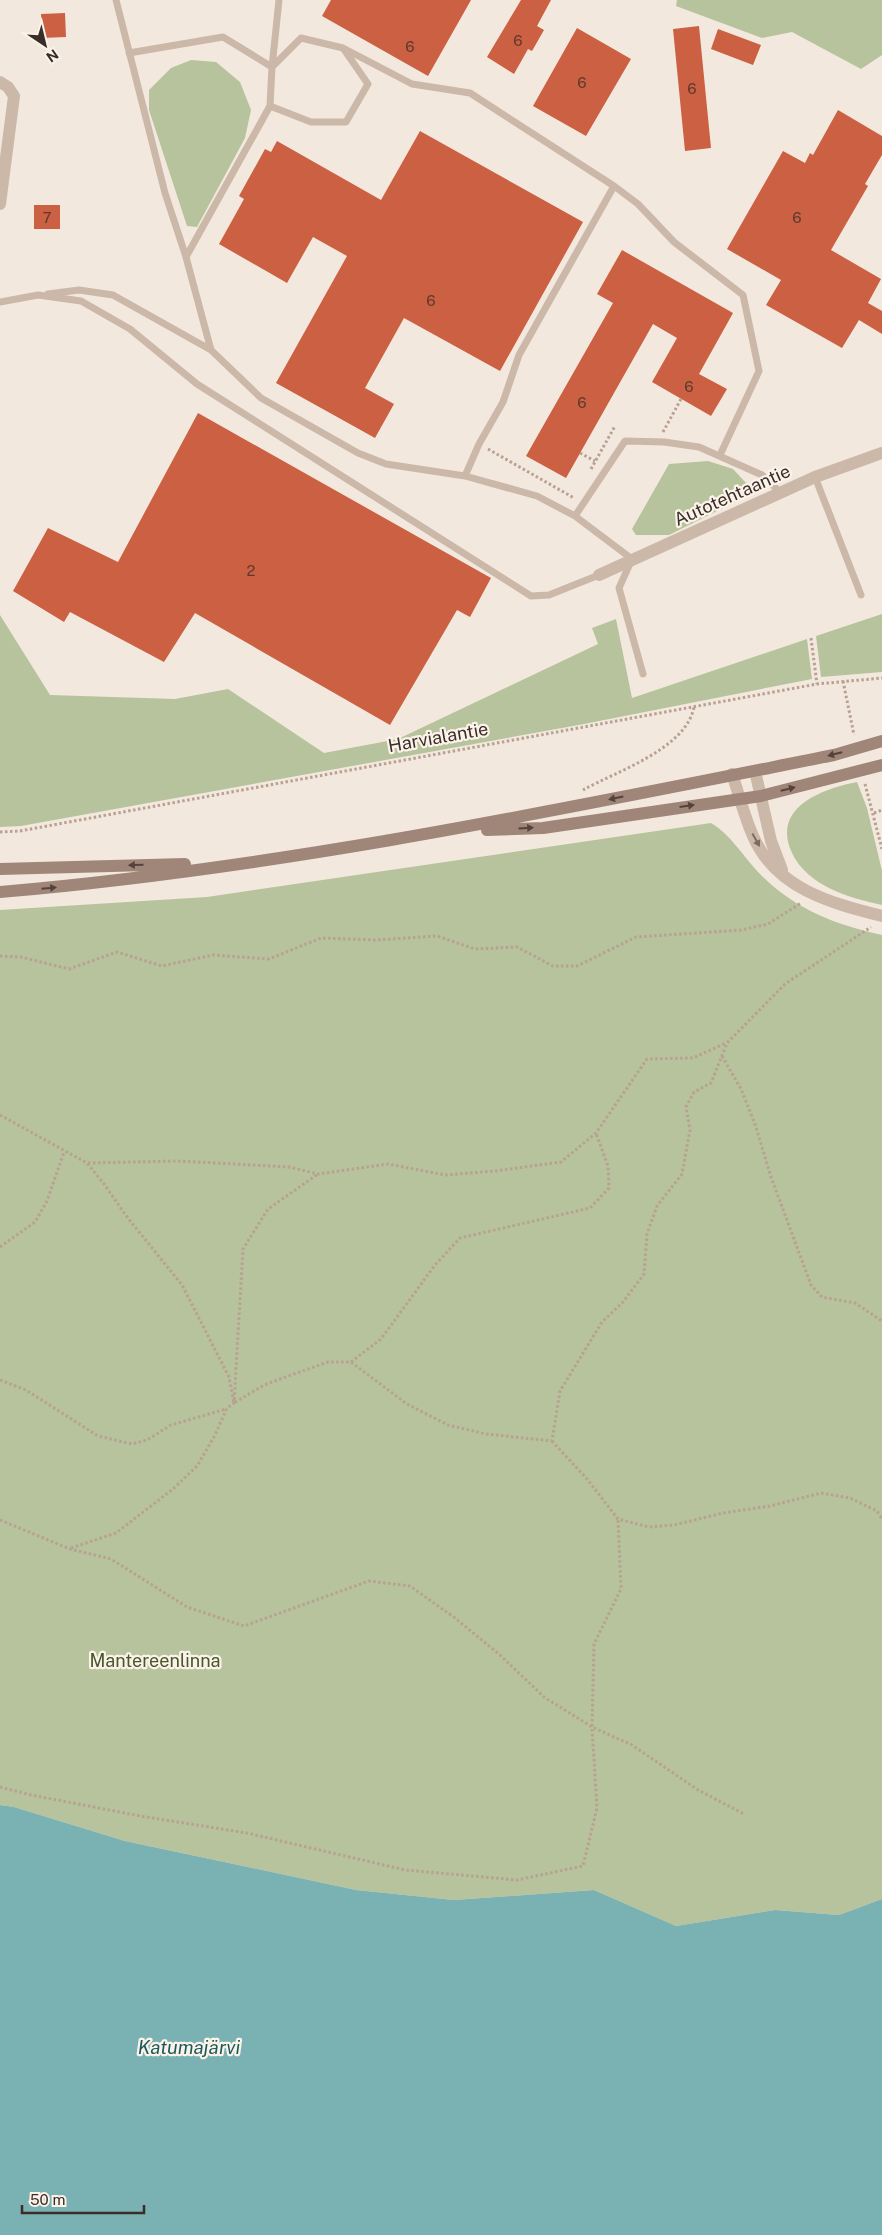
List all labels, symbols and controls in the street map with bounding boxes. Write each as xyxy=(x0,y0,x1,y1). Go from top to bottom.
north arrow xyxy=(20,20,70,70)
house number: 6 xyxy=(513,32,523,49)
house number: 6 xyxy=(405,38,415,55)
text: N xyxy=(43,46,62,65)
house number: 6 xyxy=(577,74,587,91)
house number: 6 xyxy=(687,80,697,97)
house number: 7 xyxy=(42,209,52,226)
house number: 6 xyxy=(792,209,802,226)
house number: 6 xyxy=(426,292,436,309)
house number: 6 xyxy=(684,378,694,395)
house number: 6 xyxy=(577,394,587,411)
street label: Autotehtaantie xyxy=(671,460,793,530)
house number: 2 xyxy=(247,562,256,579)
street label: Harvialantie xyxy=(386,718,490,756)
one-way arrow xyxy=(828,750,843,758)
one-way arrow xyxy=(780,785,796,793)
one-way arrow xyxy=(607,794,623,802)
one-way arrow xyxy=(679,802,695,810)
one-way arrow xyxy=(518,824,534,832)
one-way arrow xyxy=(751,834,760,847)
one-way arrow xyxy=(128,861,144,869)
one-way arrow xyxy=(41,884,57,892)
park label: Mantereenlinna xyxy=(89,1650,221,1671)
water label: Katumajärvi xyxy=(138,2036,240,2058)
scale bar xyxy=(22,2182,145,2214)
text: 50 m xyxy=(30,2191,65,2208)

